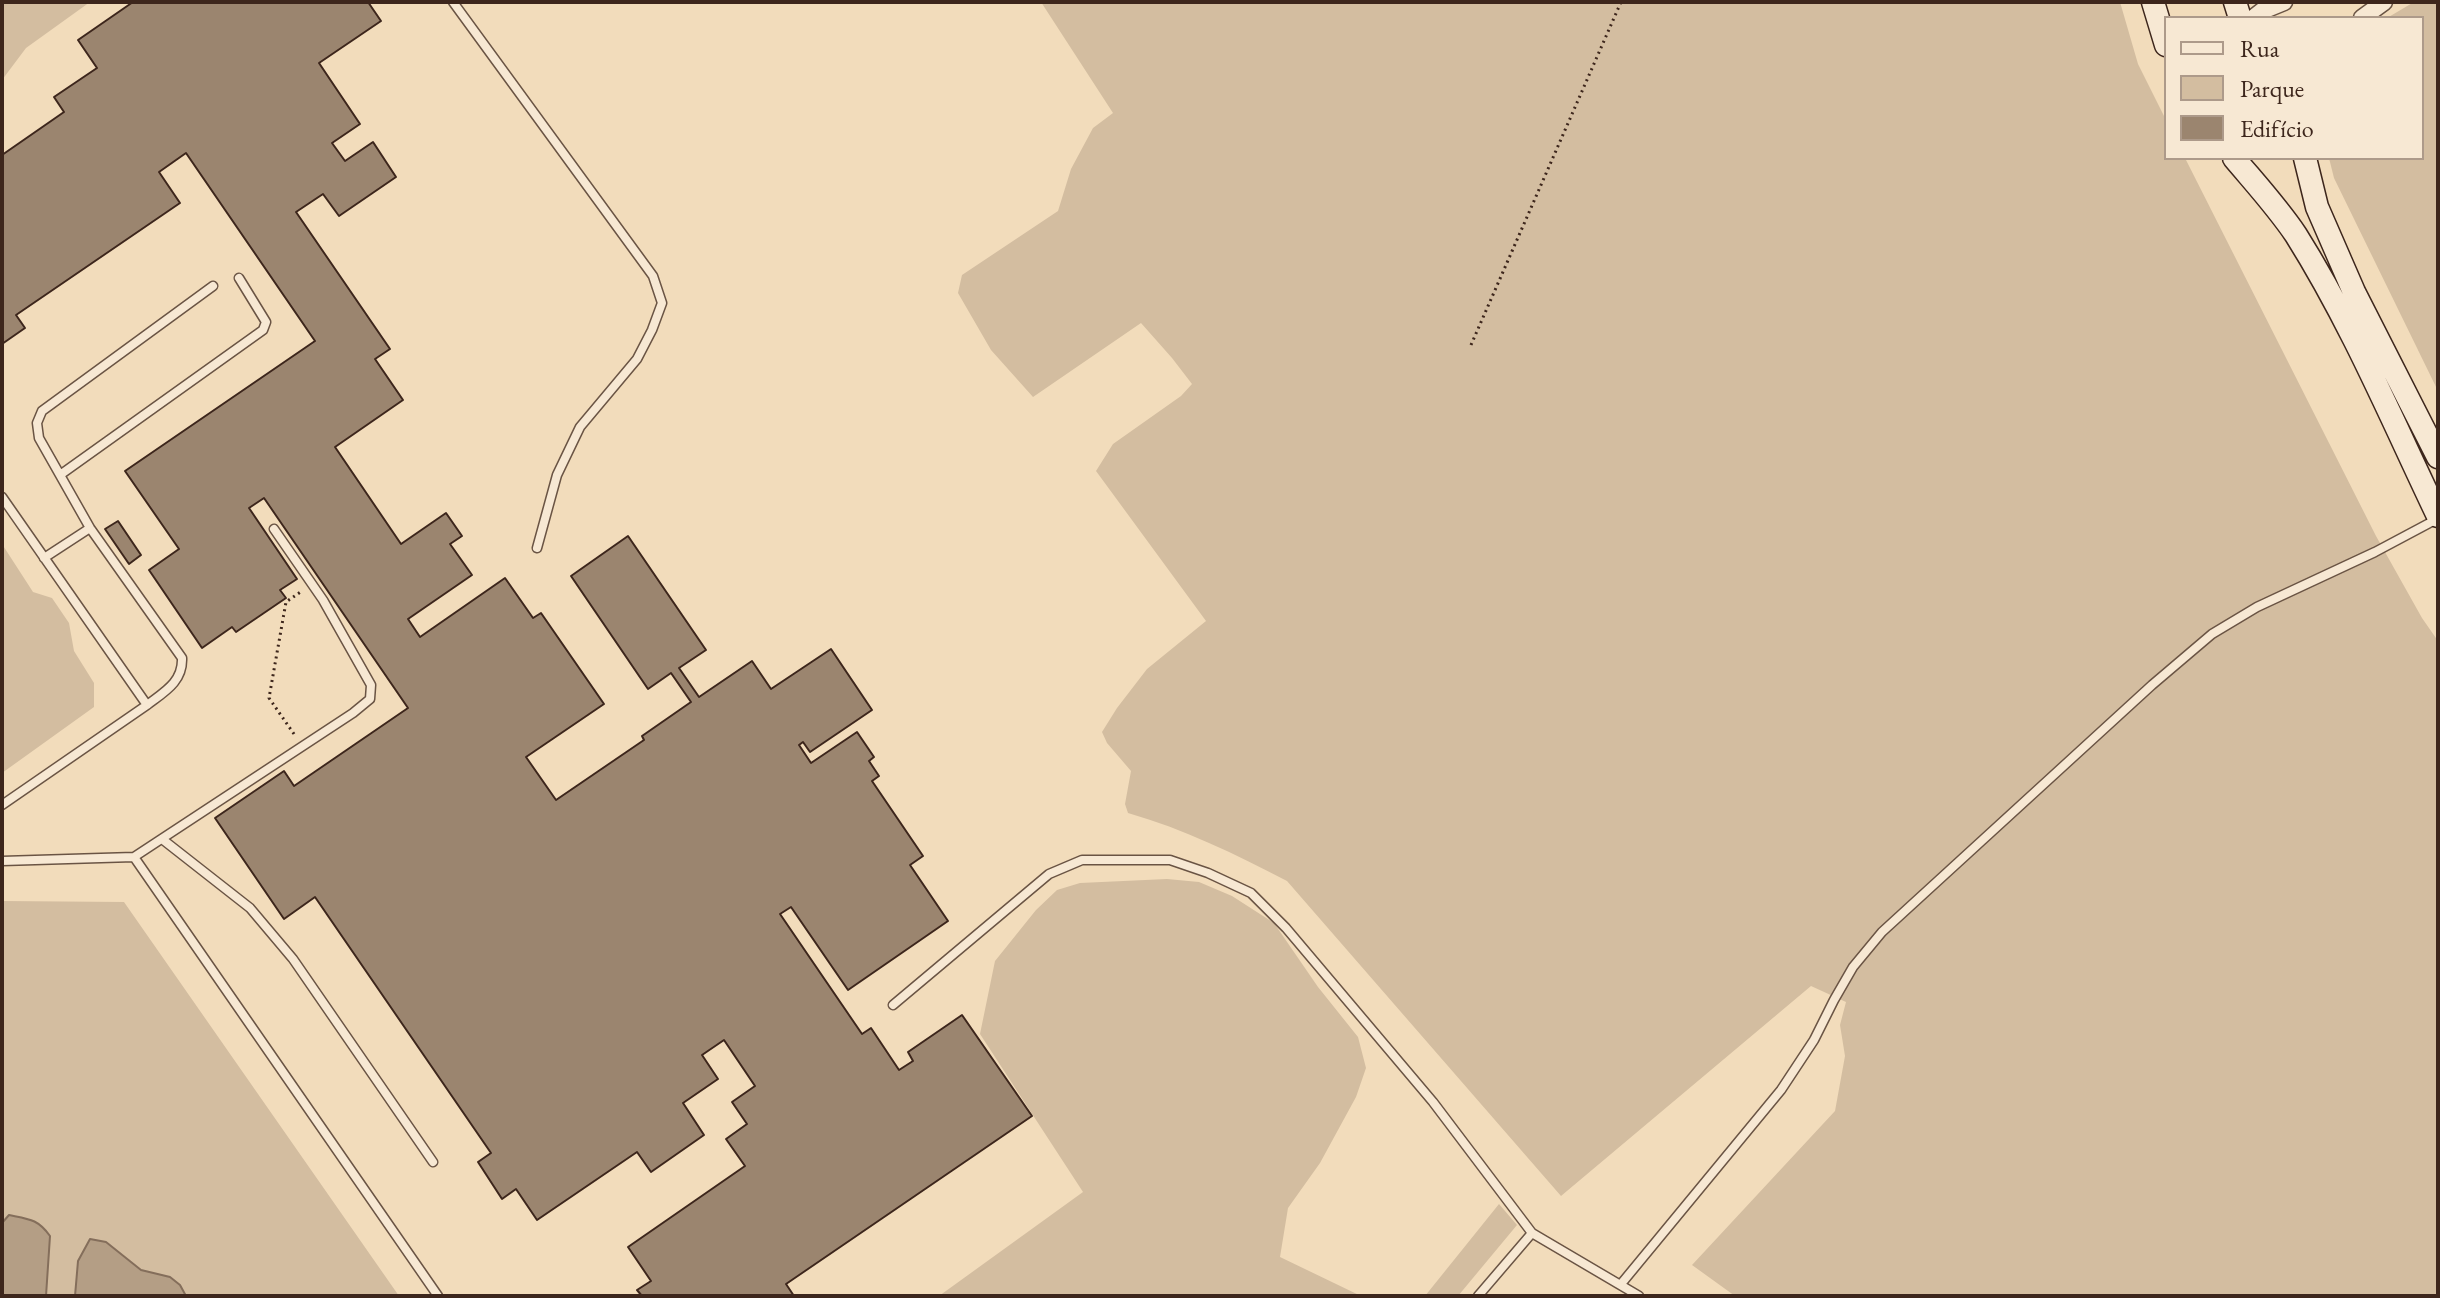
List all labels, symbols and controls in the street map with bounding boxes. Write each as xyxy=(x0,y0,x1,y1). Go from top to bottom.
legend xyxy=(2164,16,2424,160)
text: Rua xyxy=(2240,33,2279,64)
text: Parque xyxy=(2240,73,2304,104)
text: Edifício xyxy=(2240,113,2314,144)

